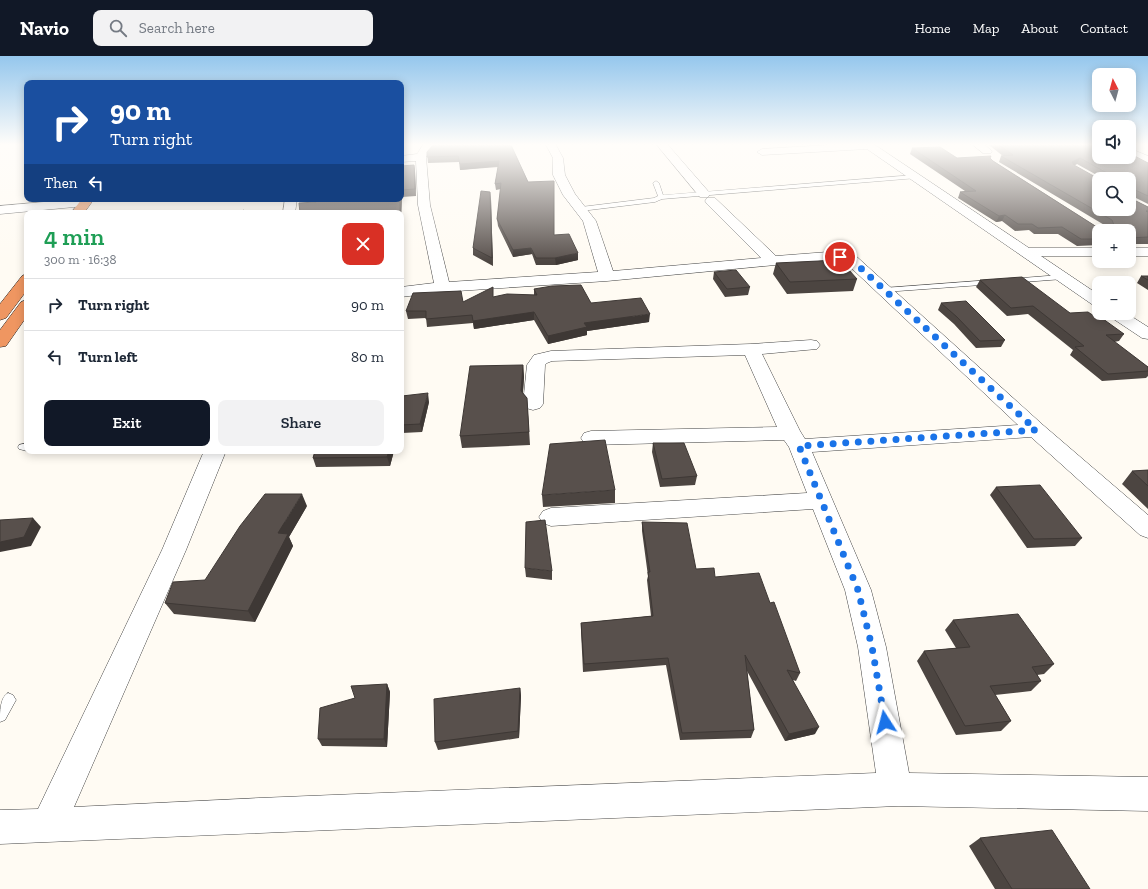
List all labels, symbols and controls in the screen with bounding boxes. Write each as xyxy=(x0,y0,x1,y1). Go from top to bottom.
search box xyxy=(93,10,373,46)
text: Navio xyxy=(20,17,69,40)
icon: search xyxy=(107,17,129,39)
text: Search here xyxy=(139,19,215,37)
text: Home xyxy=(915,20,951,37)
text: Map xyxy=(973,20,999,37)
text: About xyxy=(1021,20,1058,37)
text: Contact xyxy=(1080,20,1128,37)
north arrow xyxy=(1092,68,1136,112)
map controls xyxy=(1092,68,1136,320)
text: 90 m xyxy=(110,94,171,127)
icon: right xyxy=(44,96,96,148)
button: sound xyxy=(1092,120,1136,164)
text: Turn right xyxy=(110,128,192,150)
icon: left xyxy=(85,172,107,194)
button: search xyxy=(1092,172,1136,216)
text: Then xyxy=(44,174,77,192)
text: 4 min xyxy=(44,222,104,251)
button: close xyxy=(342,223,384,265)
button: + xyxy=(1092,224,1136,268)
pin xyxy=(823,240,857,274)
icon: arrive xyxy=(829,246,851,268)
text: 300 m · 16:38 xyxy=(44,252,116,267)
button: − xyxy=(1092,276,1136,320)
icon: right xyxy=(44,294,66,316)
text: Turn right xyxy=(78,296,149,314)
text: 90 m xyxy=(351,296,384,314)
icon: left xyxy=(44,346,66,368)
text: Turn left xyxy=(78,348,138,366)
text: 80 m xyxy=(351,348,384,366)
button: Exit xyxy=(44,400,210,446)
button: Share xyxy=(218,400,384,446)
position arrow xyxy=(864,701,906,743)

